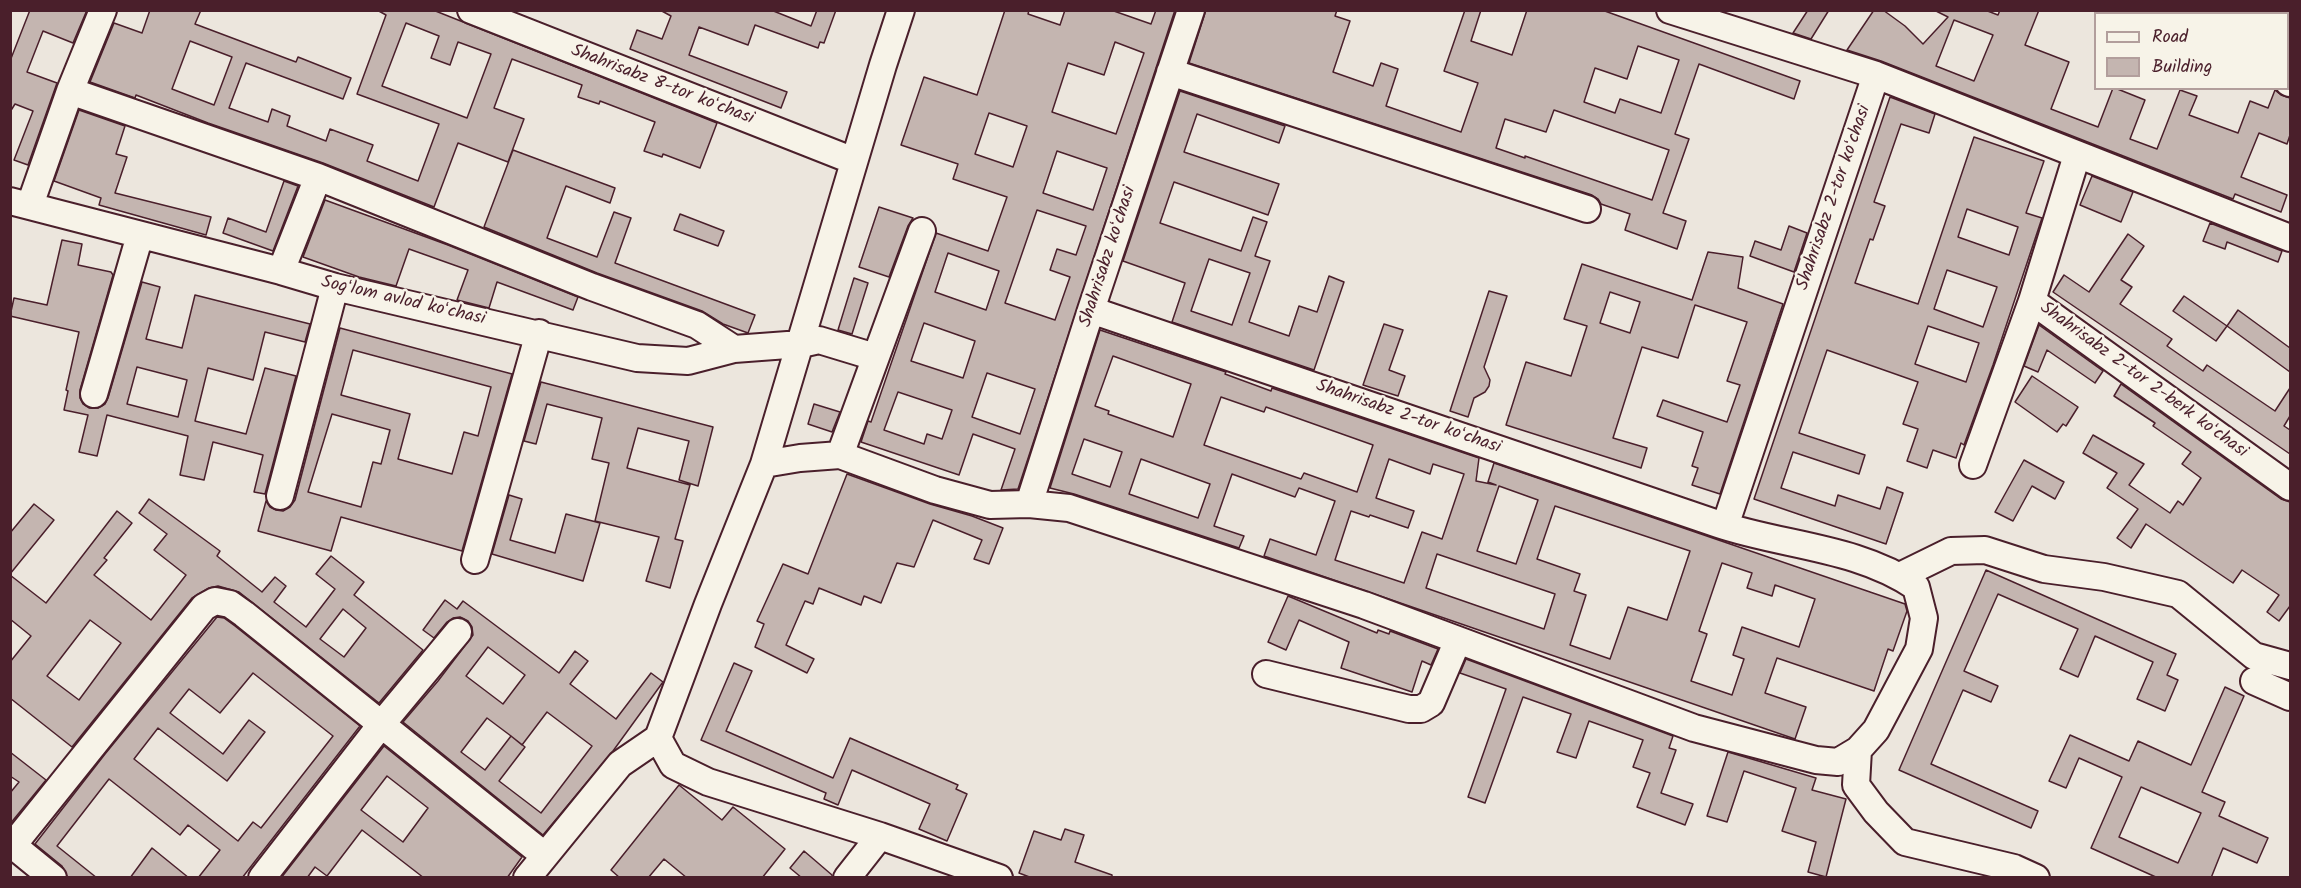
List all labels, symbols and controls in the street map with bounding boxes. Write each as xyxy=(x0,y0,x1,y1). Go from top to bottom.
legend xyxy=(2094,12,2289,90)
text: Road xyxy=(2152,23,2188,52)
street label: Shahrisabz 8-tor koʻchasi xyxy=(567,41,757,131)
text: Building xyxy=(2152,53,2212,82)
street label: Shahrisabz 2-tor koʻchasi xyxy=(1793,103,1877,293)
street label: Shahrisabz koʻchasi xyxy=(1076,184,1142,330)
street label: Sogʻlom avlod koʻchasi xyxy=(319,273,487,331)
street label: Shahrisabz 2-tor 2-berk koʻchasi xyxy=(2035,298,2251,464)
street label: Shahrisabz 2-tor koʻchasi xyxy=(1313,376,1503,460)

